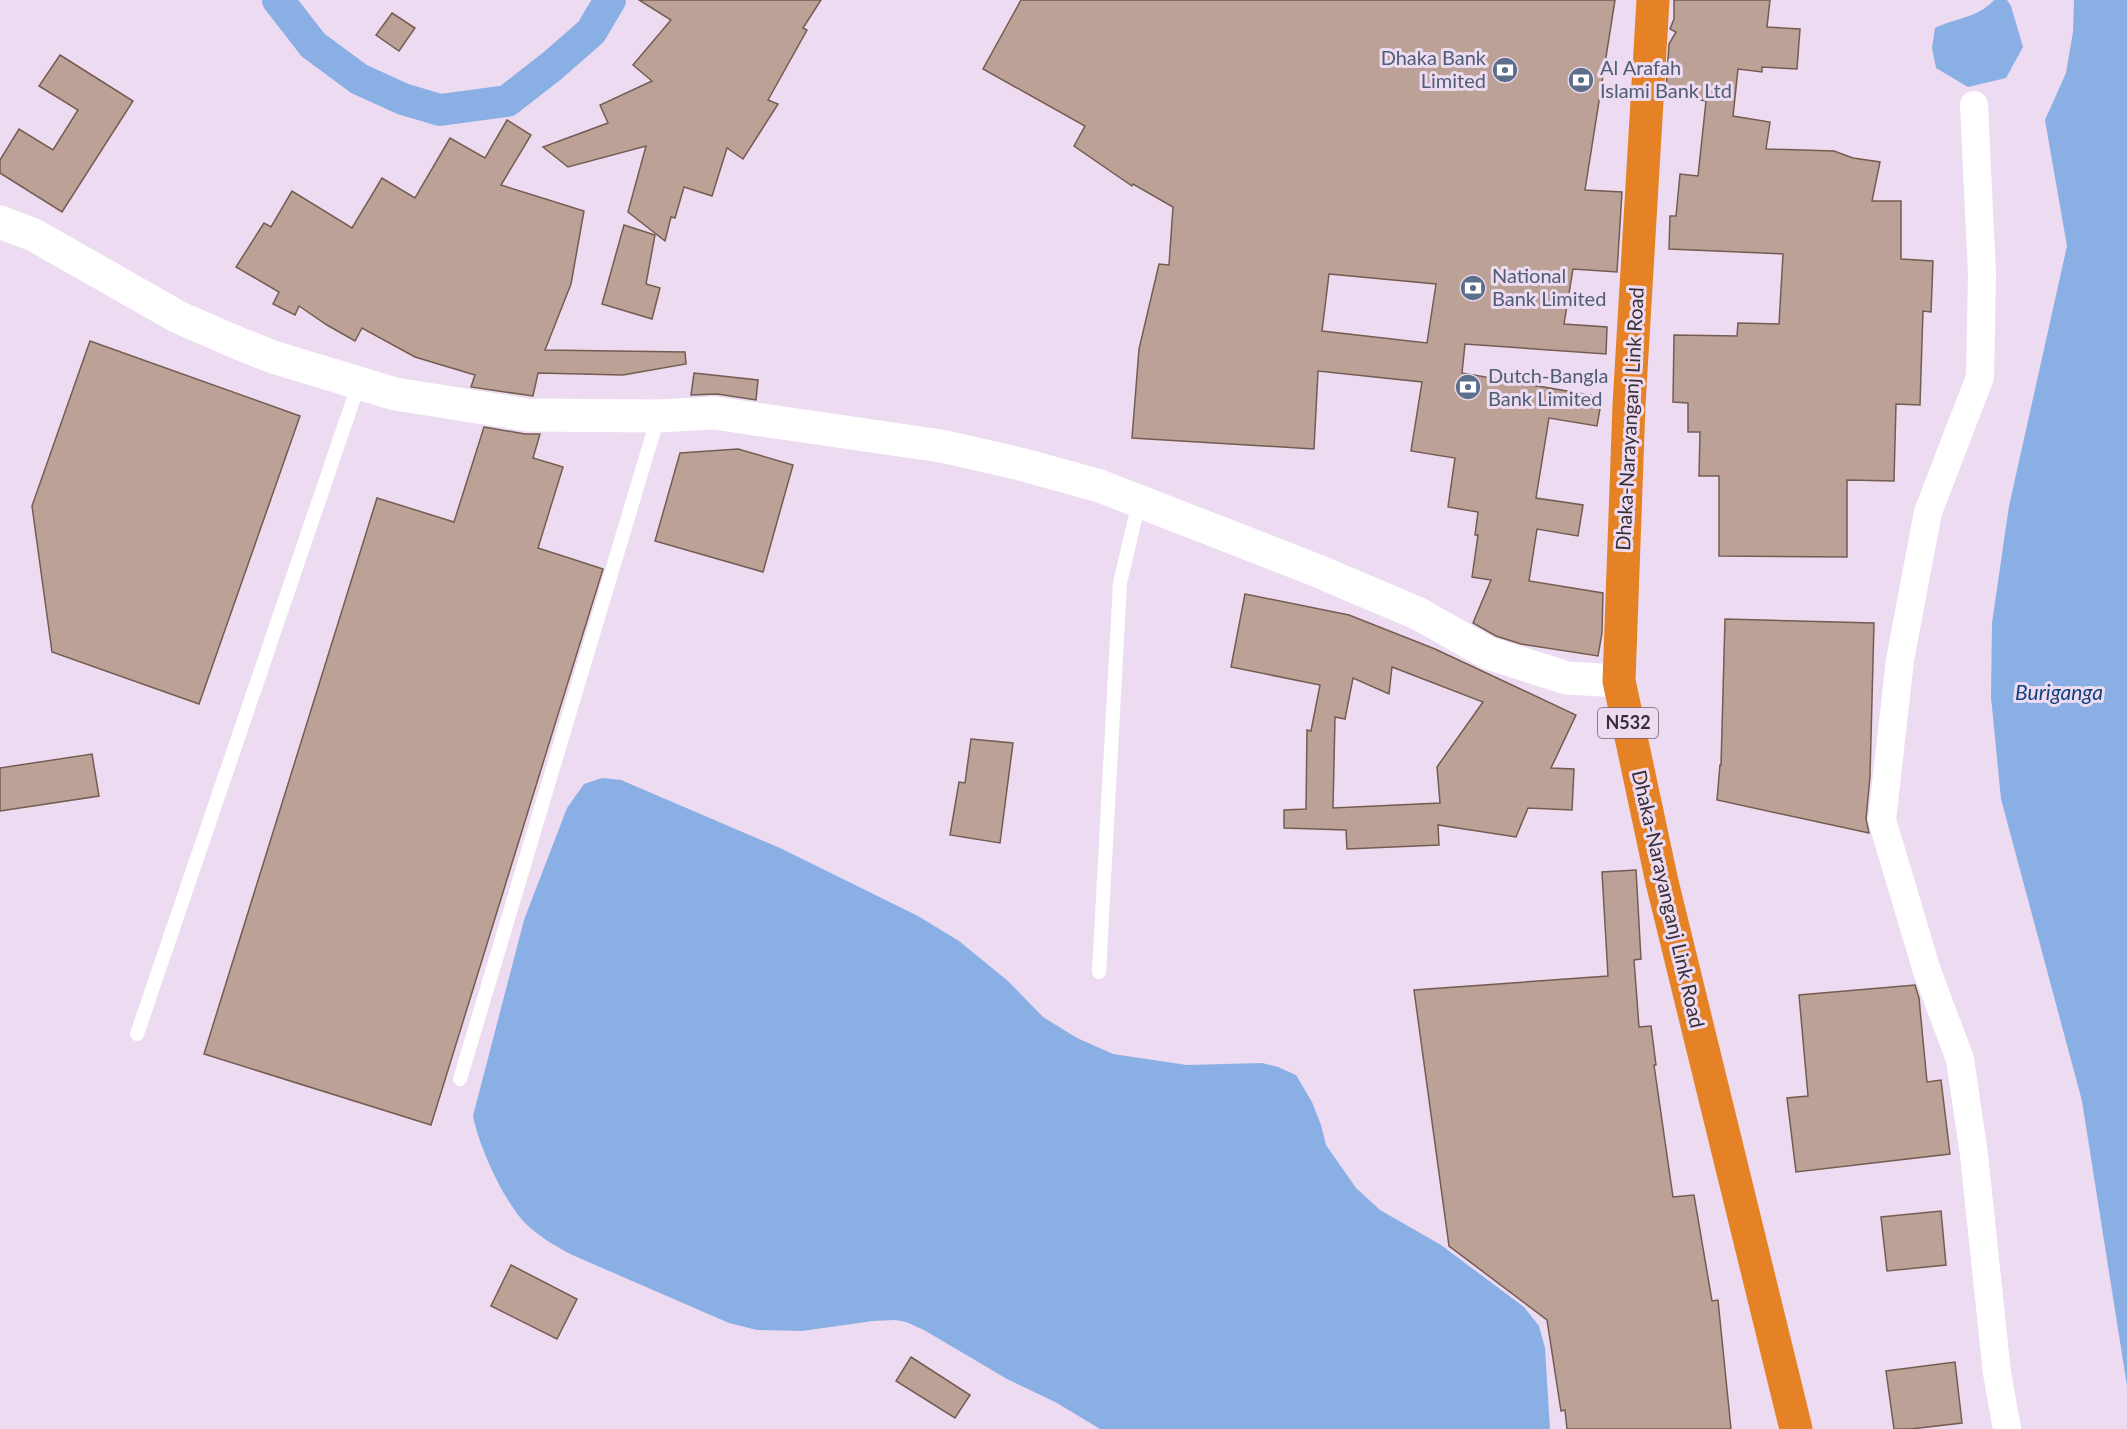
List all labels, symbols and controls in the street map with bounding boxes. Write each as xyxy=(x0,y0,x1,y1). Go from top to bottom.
place label: Dhaka Bank Limited xyxy=(1381,45,1487,92)
bank icon: Dhaka Bank Limited xyxy=(1490,55,1520,85)
place label: Al Arafah Islami Bank Ltd xyxy=(1600,55,1732,102)
bank icon: Al Arafah Islami Bank Ltd xyxy=(1566,65,1596,95)
place label: National Bank Limited xyxy=(1492,263,1606,310)
bank icon: National Bank Limited xyxy=(1458,273,1488,303)
street label: Dhaka-Narayanganj Link Road xyxy=(1610,287,1648,551)
place label: Dutch-Bangla Bank Limited xyxy=(1488,363,1608,410)
bank icon: Dutch-Bangla Bank Limited xyxy=(1453,372,1483,402)
water label: Buriganga xyxy=(2015,679,2103,704)
road number: N532 xyxy=(1598,708,1658,738)
street label: Dhaka-Narayanganj Link Road xyxy=(1628,768,1710,1030)

